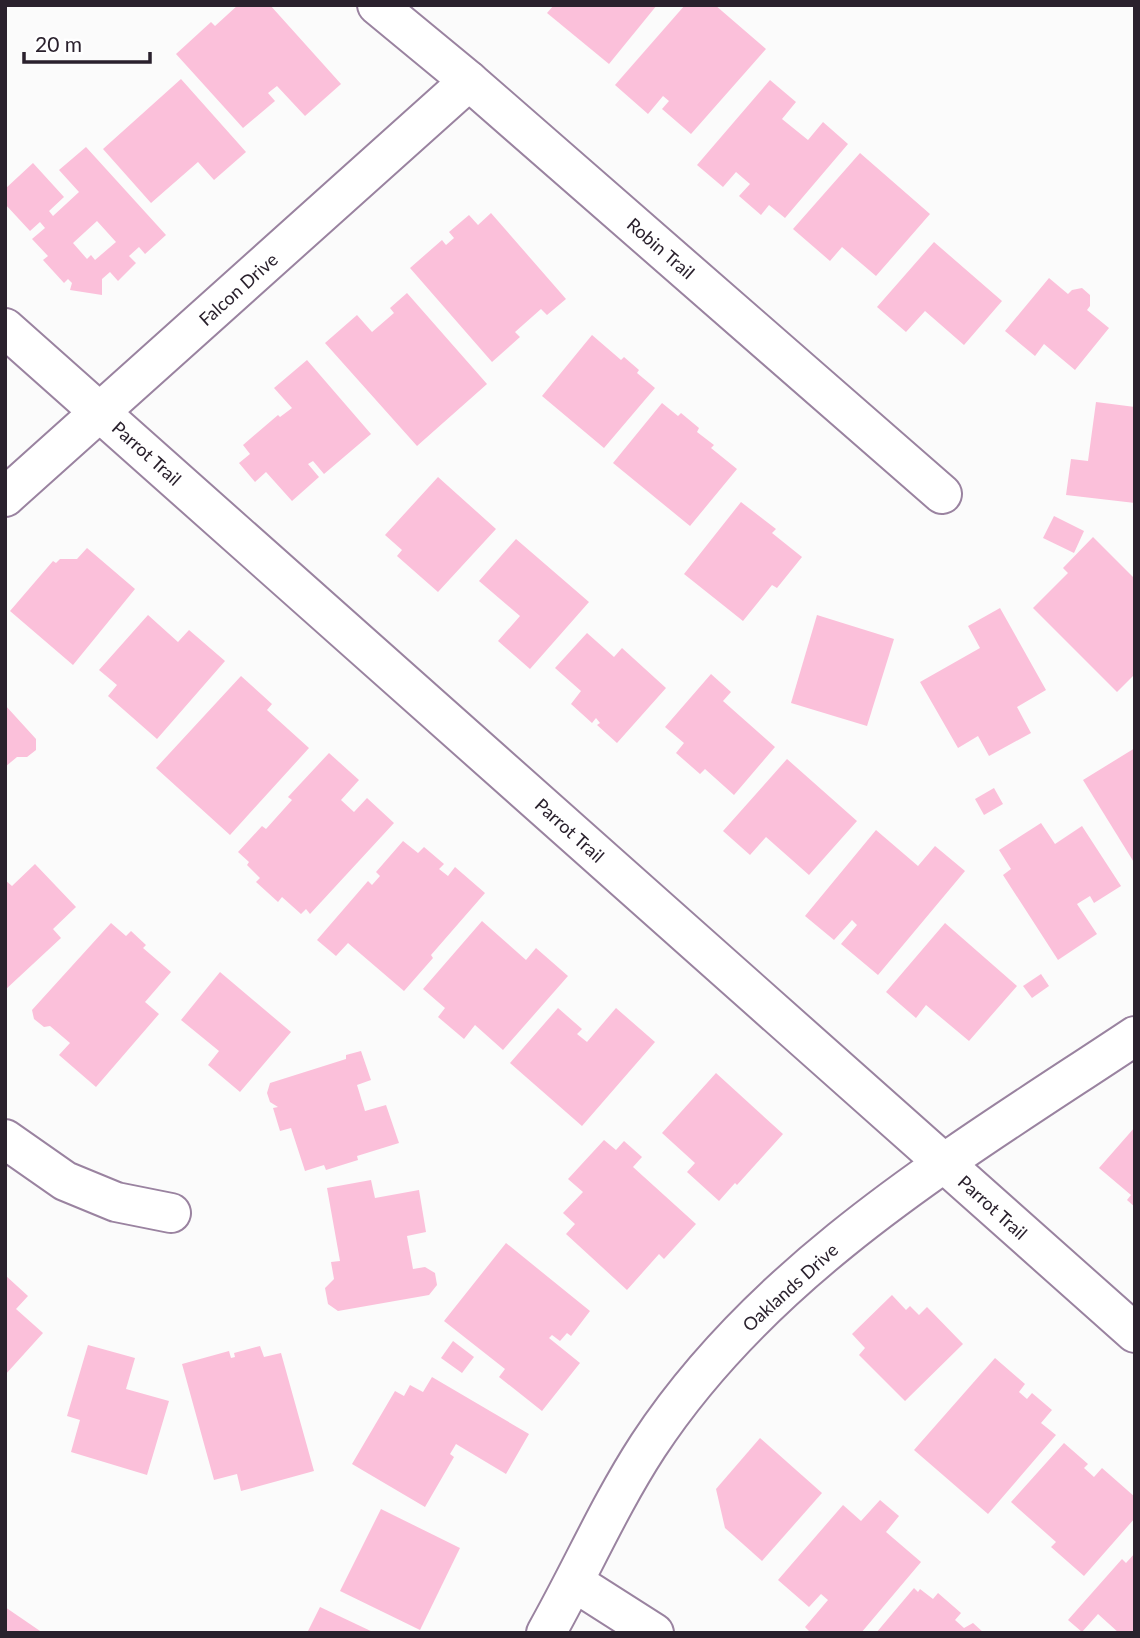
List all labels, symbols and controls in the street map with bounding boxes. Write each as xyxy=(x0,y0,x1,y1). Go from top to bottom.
scale bar xyxy=(24,21,150,65)
text: 20 m xyxy=(35,31,82,56)
street label: Robin Trail xyxy=(623,213,699,283)
street label: Falcon Drive xyxy=(194,248,282,330)
street label: Parrot Trail xyxy=(108,416,186,490)
street label: Parrot Trail xyxy=(531,793,609,867)
street label: Parrot Trail xyxy=(954,1170,1032,1244)
street label: Oaklands Drive xyxy=(738,1238,842,1336)

